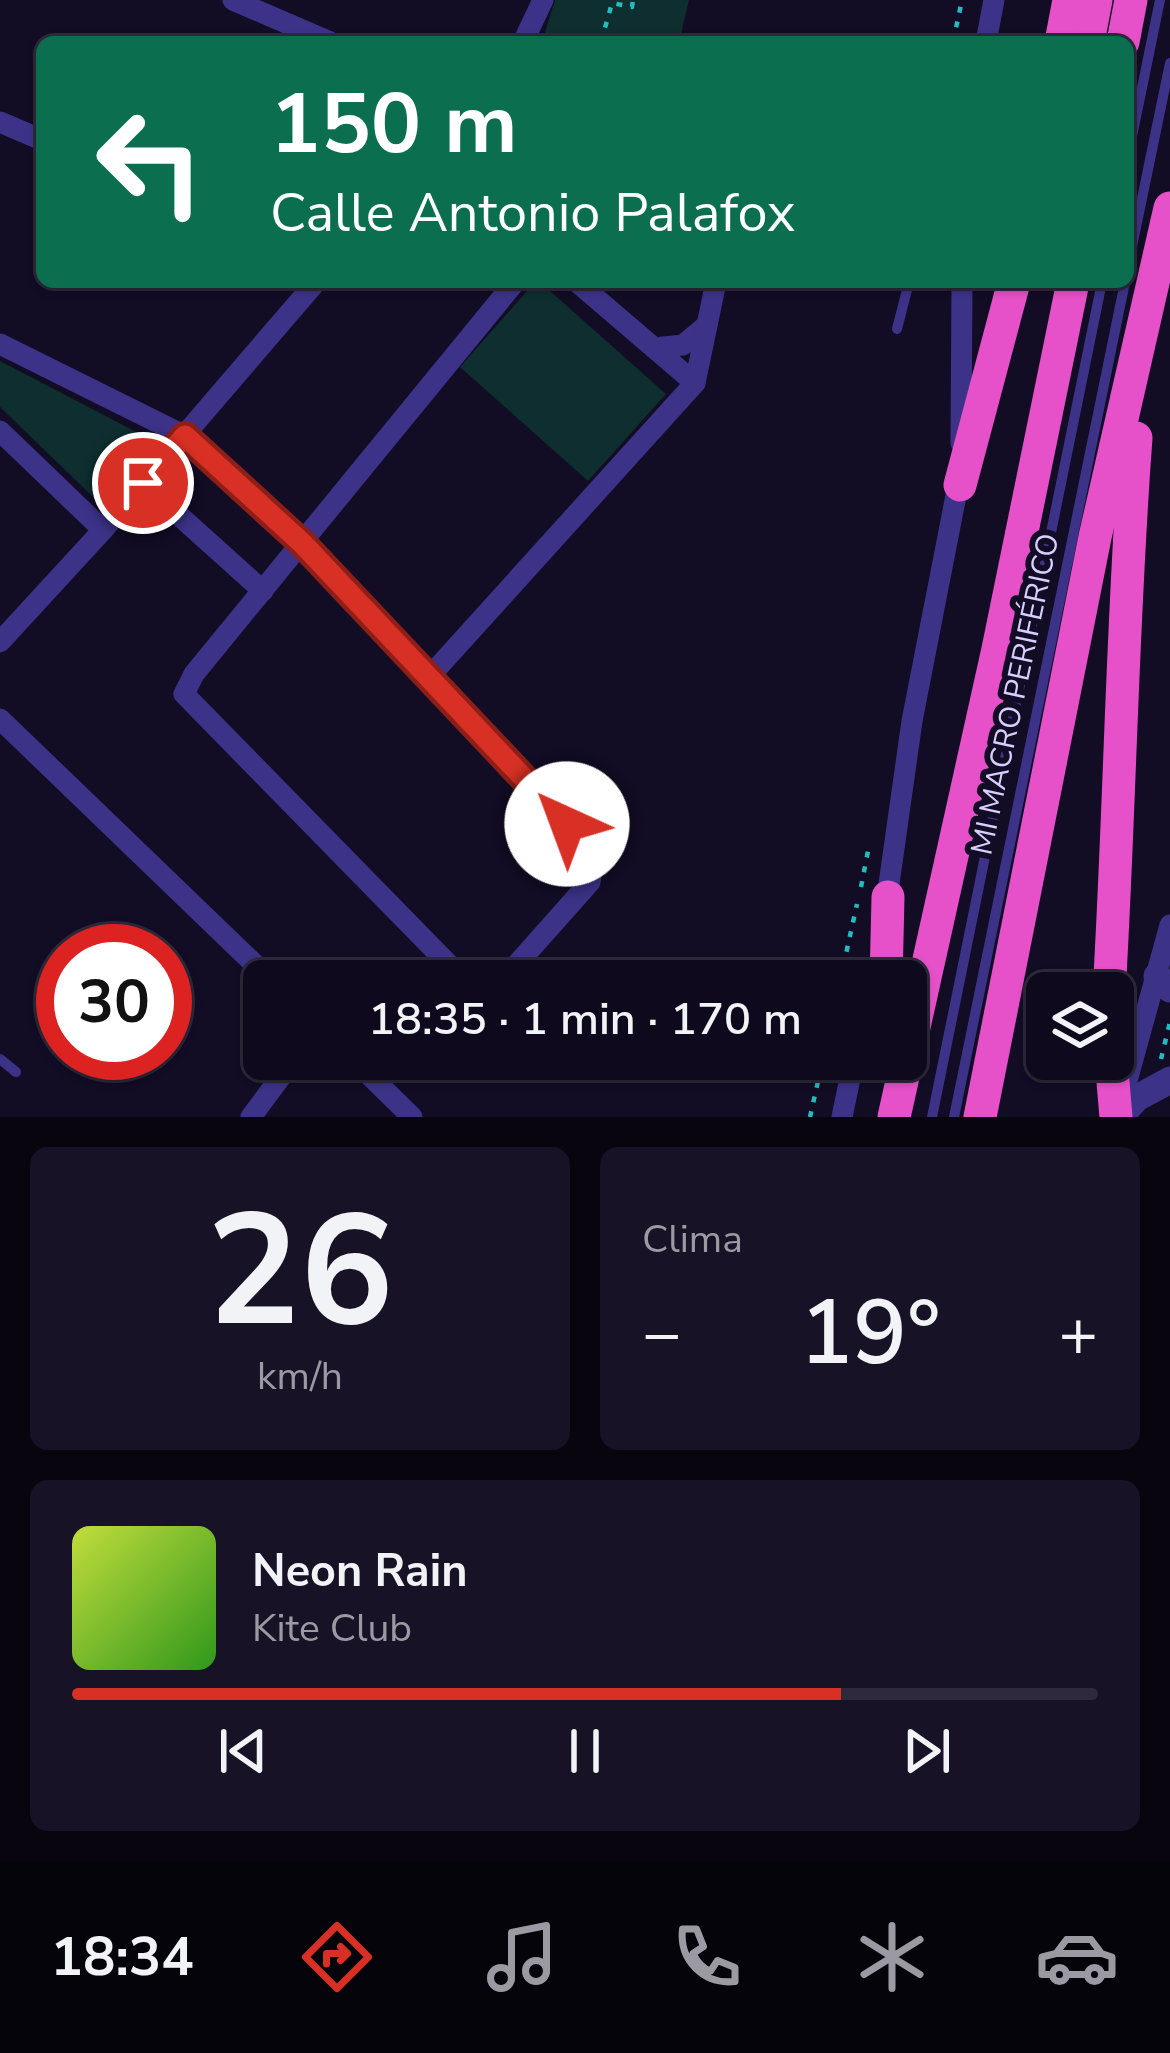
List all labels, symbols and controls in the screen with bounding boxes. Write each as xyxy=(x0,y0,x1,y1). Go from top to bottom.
text: 150 m xyxy=(270,67,518,182)
icon: left xyxy=(72,84,228,240)
text: Calle Antonio Palafox xyxy=(270,176,795,250)
pin xyxy=(92,432,194,534)
icon: arrive xyxy=(110,450,176,516)
street label: MI MACRO PERIFÉRICO xyxy=(961,530,1070,859)
position arrow xyxy=(504,761,630,887)
speed limit sign: 30 xyxy=(36,924,192,1080)
map controls xyxy=(1026,972,1134,1080)
button: layers xyxy=(1026,972,1134,1080)
text: 18:35 · 1 min · 170 m xyxy=(368,989,802,1050)
text: 26 xyxy=(206,1165,394,1378)
text: Clima xyxy=(642,1213,743,1266)
text: 19° xyxy=(799,1272,941,1395)
text: − xyxy=(642,1289,682,1379)
text: + xyxy=(1058,1289,1098,1379)
text: km/h xyxy=(257,1350,343,1403)
text: Neon Rain xyxy=(252,1541,468,1602)
text: Kite Club xyxy=(252,1602,412,1655)
icon: previous xyxy=(210,1718,276,1784)
icon: pause xyxy=(552,1718,618,1784)
icon: next xyxy=(894,1718,960,1784)
icon: directions xyxy=(295,1915,379,1999)
icon: music xyxy=(480,1915,564,1999)
icon: phone xyxy=(665,1915,749,1999)
icon: climate xyxy=(850,1915,934,1999)
icon: car xyxy=(1035,1915,1119,1999)
text: 18:34 xyxy=(51,1920,194,1994)

